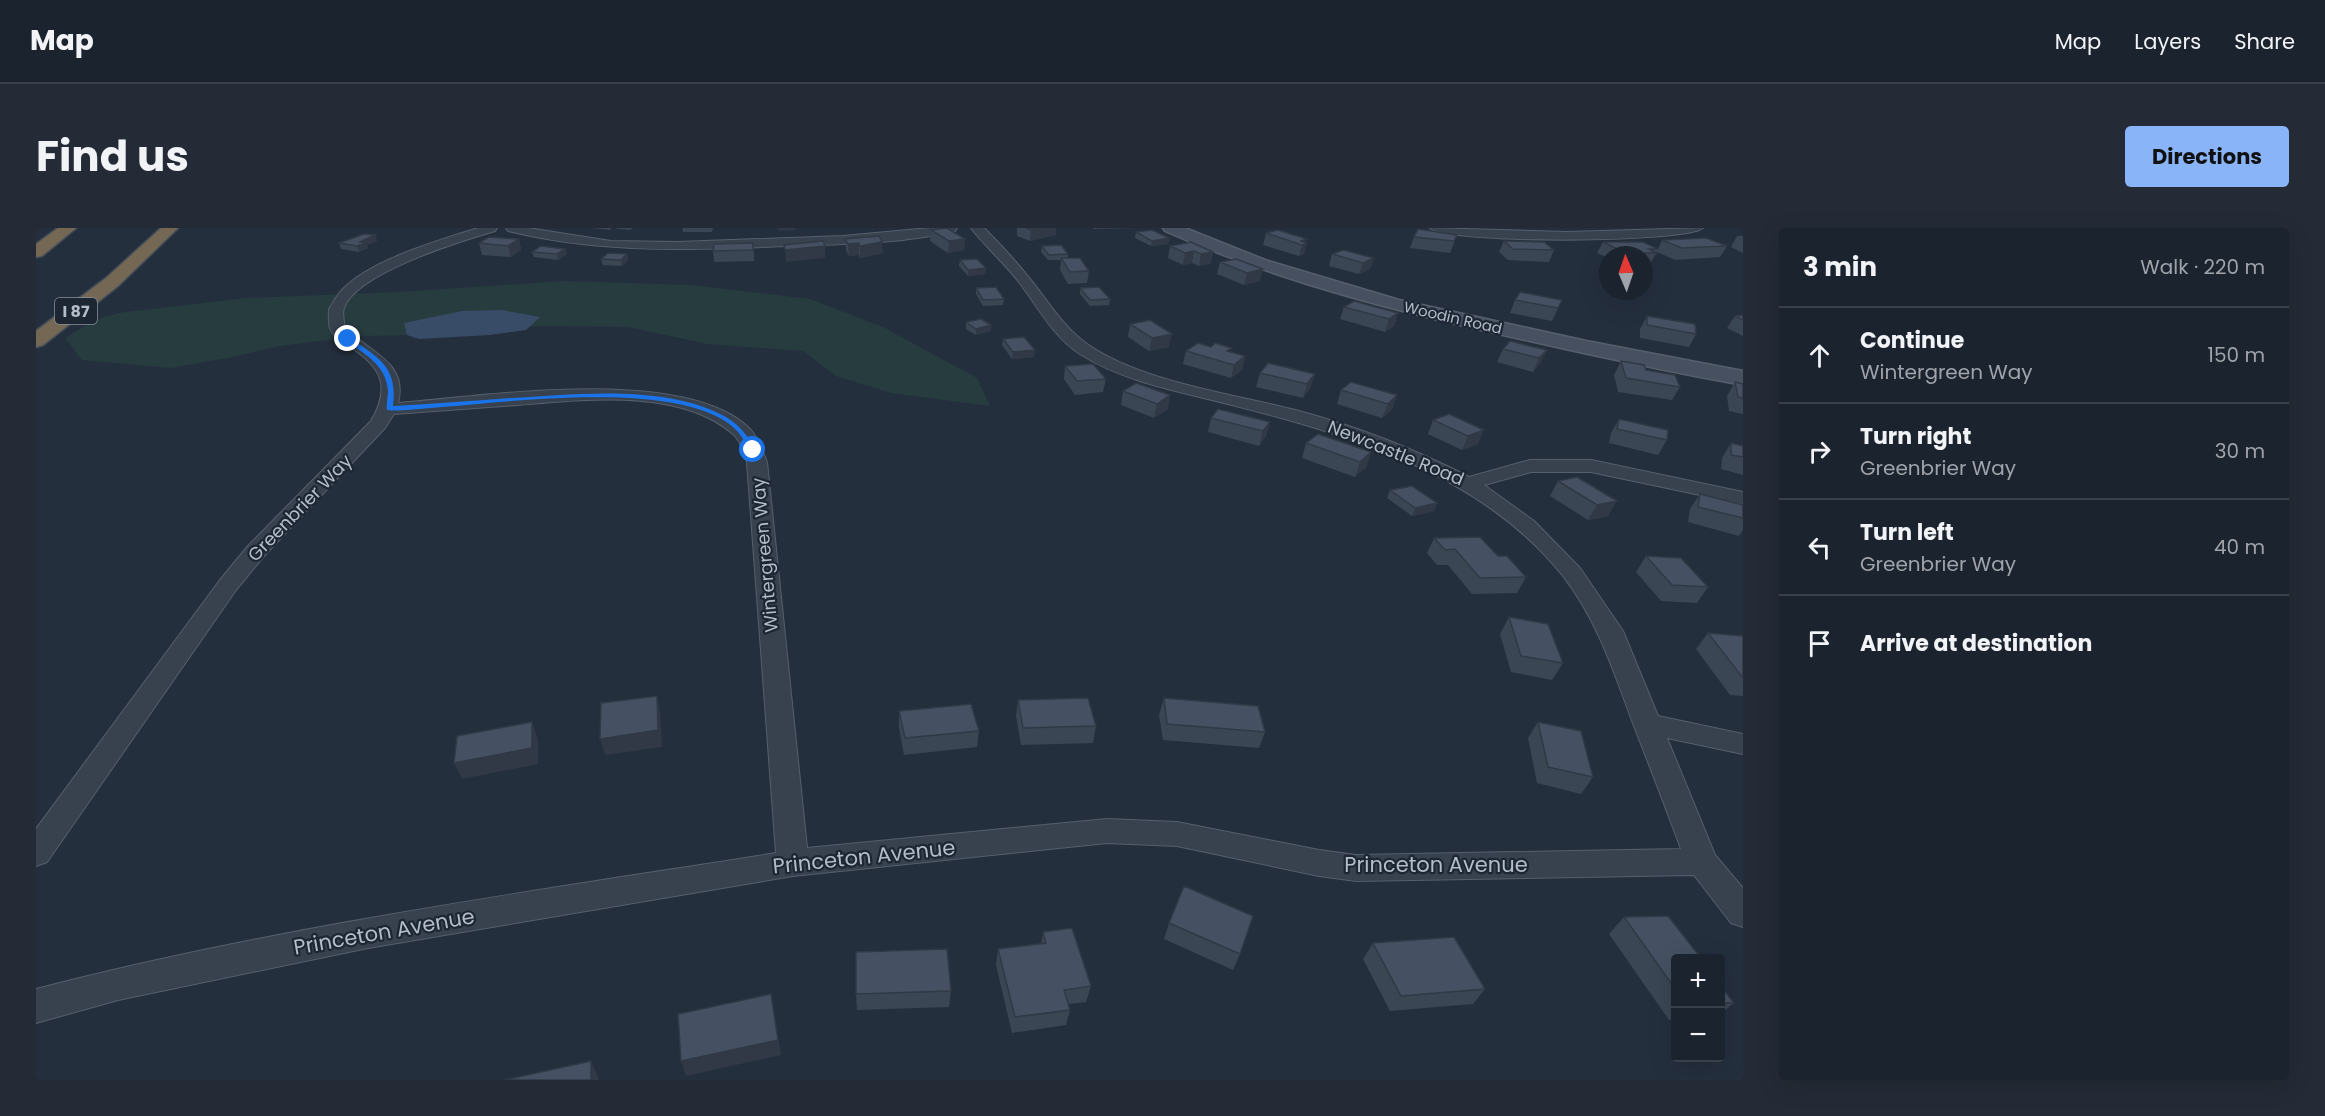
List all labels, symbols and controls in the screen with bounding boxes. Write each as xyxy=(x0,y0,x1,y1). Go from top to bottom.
text: Map xyxy=(30,21,94,60)
text: Map xyxy=(2055,27,2101,56)
text: Layers xyxy=(2134,27,2201,56)
text: Share xyxy=(2234,27,2295,56)
button: Directions xyxy=(2125,126,2289,187)
text: Find us xyxy=(36,127,189,186)
north arrow xyxy=(1599,246,1653,300)
text: 3 min xyxy=(1803,249,1877,285)
text: Walk · 220 m xyxy=(2140,253,2265,281)
street label: Woodin Road xyxy=(1402,296,1504,339)
road number: I 87 xyxy=(55,298,97,324)
route end xyxy=(334,325,360,351)
text: Continue xyxy=(1860,325,1964,356)
icon: ahead xyxy=(1803,339,1836,372)
text: 150 m xyxy=(2208,341,2265,369)
text: Wintergreen Way xyxy=(1860,358,2033,386)
street label: Newcastle Road xyxy=(1324,414,1468,491)
text: Turn right xyxy=(1860,421,1971,452)
icon: right xyxy=(1803,435,1836,468)
route start xyxy=(739,436,765,462)
text: 30 m xyxy=(2215,437,2265,465)
street label: Greenbrier Way xyxy=(242,448,357,567)
text: Greenbrier Way xyxy=(1860,454,2016,482)
street label: Wintergreen Way xyxy=(745,477,784,634)
text: Turn left xyxy=(1860,517,1954,548)
icon: left xyxy=(1803,531,1836,564)
text: 40 m xyxy=(2214,533,2265,561)
text: Greenbrier Way xyxy=(1860,550,2016,578)
icon: arrive xyxy=(1803,627,1836,660)
text: Arrive at destination xyxy=(1860,628,2092,659)
street label: Princeton Avenue xyxy=(771,832,957,881)
street label: Princeton Avenue xyxy=(1344,850,1528,879)
street label: Princeton Avenue xyxy=(291,901,477,962)
map controls xyxy=(1671,954,1725,1062)
button: + xyxy=(1671,954,1725,1008)
button: − xyxy=(1671,1008,1725,1062)

